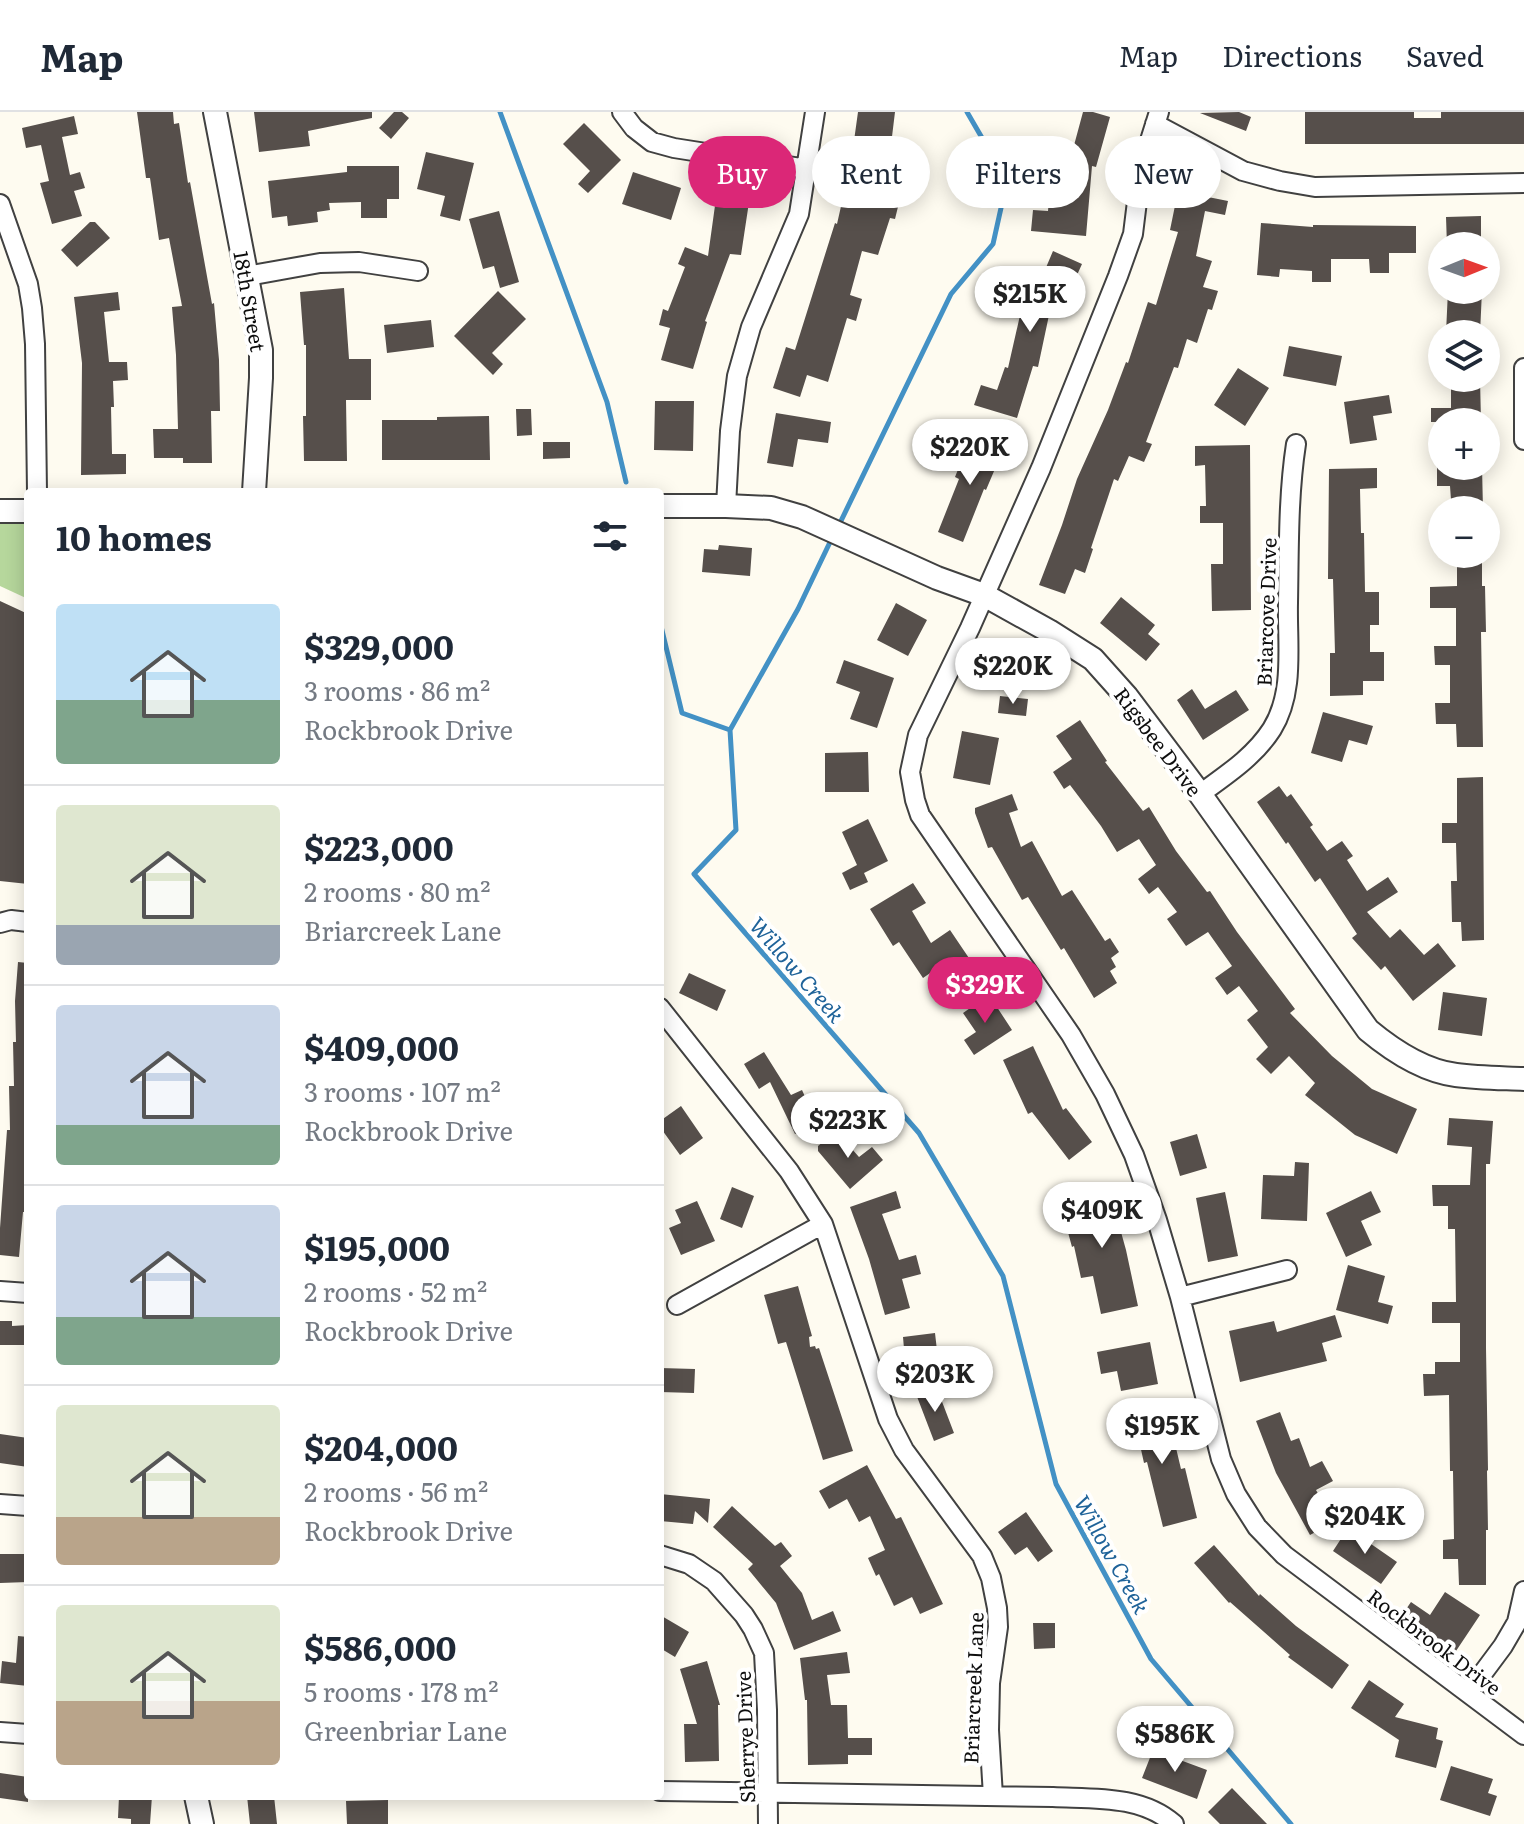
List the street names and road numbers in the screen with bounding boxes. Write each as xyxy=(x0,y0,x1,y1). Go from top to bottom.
street label: 18th Street xyxy=(227,248,275,354)
street label: Briarcove Drive xyxy=(1247,537,1283,687)
street label: Rigsbee Drive xyxy=(1108,680,1210,802)
street label: Rockbrook Drive xyxy=(1362,1581,1508,1701)
street label: Briarcreek Lane xyxy=(954,1612,990,1764)
street label: Sherrye Drive xyxy=(727,1670,761,1804)

